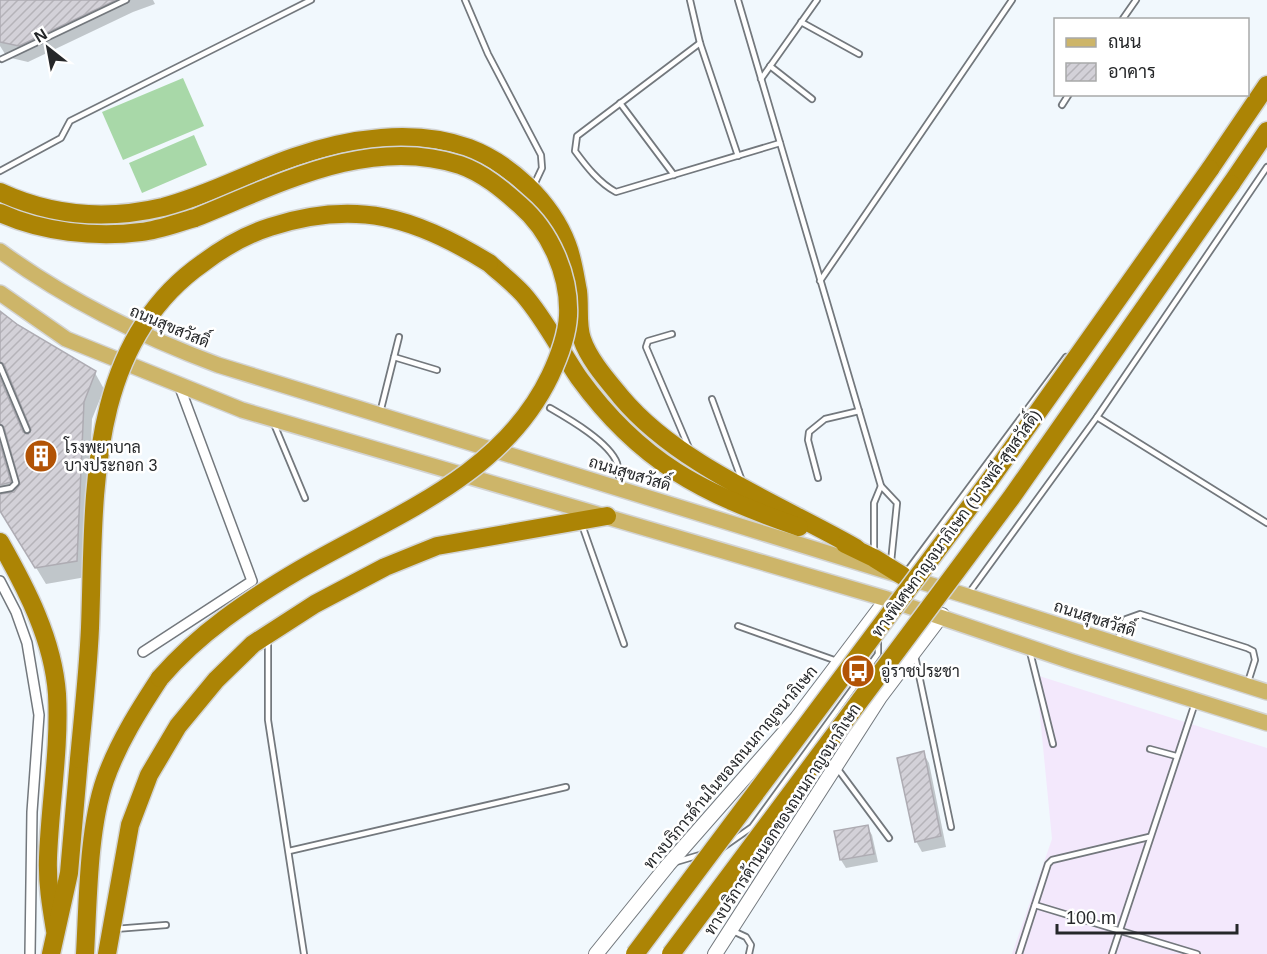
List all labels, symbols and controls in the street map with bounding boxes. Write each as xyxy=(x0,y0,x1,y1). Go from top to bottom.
north arrow xyxy=(18,18,78,78)
legend xyxy=(1054,18,1249,96)
text: N xyxy=(31,25,50,46)
text: ถนน xyxy=(1108,32,1141,52)
text: อาคาร xyxy=(1108,62,1156,82)
street label: ถนนสุขสวัสดิ์ xyxy=(126,296,215,354)
street label: ทางพิเศษกาญจนาภิเษก (บางพลี-สุขสวัสดิ์) xyxy=(863,403,1047,642)
place label: โรงพยาบาล บางประกอก 3 xyxy=(63,436,157,474)
building icon: โรงพยาบาล บางประกอก 3 xyxy=(23,438,59,474)
street label: ถนนสุขสวัสดิ์ xyxy=(586,447,675,497)
street label: ถนนสุขสวัสดิ์ xyxy=(1051,591,1140,643)
bus stop icon: อู่ราชประชา xyxy=(840,653,876,689)
street label: ทางบริการด้านในของถนนกาญจนาภิเษก xyxy=(638,660,821,873)
place label: อู่ราชประชา xyxy=(881,661,960,683)
street label: ทางบริการด้านนอกของถนนกาญจนาภิเษก xyxy=(699,699,865,939)
scale bar xyxy=(1057,897,1237,935)
text: 100 m xyxy=(1066,908,1116,928)

